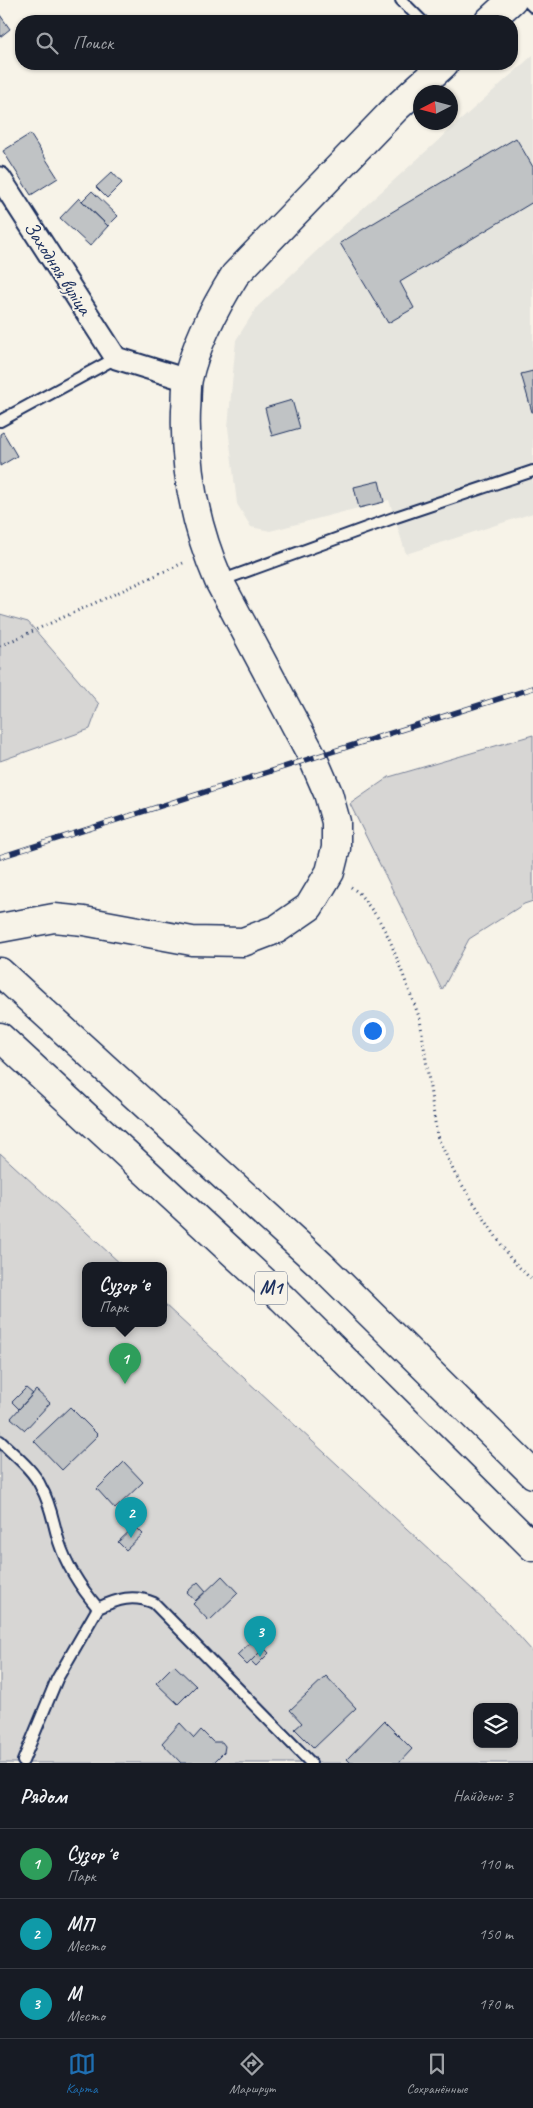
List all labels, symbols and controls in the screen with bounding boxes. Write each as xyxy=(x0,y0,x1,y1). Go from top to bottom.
search box xyxy=(15,15,518,70)
icon: search xyxy=(33,29,61,57)
text: Поиск xyxy=(73,31,113,55)
north arrow xyxy=(413,85,458,130)
street label: Заходняя вуліца xyxy=(18,216,98,321)
your location xyxy=(360,1018,386,1044)
popup xyxy=(82,1262,167,1327)
road number: М1 xyxy=(255,1272,287,1305)
text: Сузорʼе xyxy=(99,1273,150,1297)
text: Парк xyxy=(99,1297,128,1317)
pin: 1 xyxy=(109,1343,141,1384)
pin: 2 xyxy=(115,1497,147,1538)
pin: 3 xyxy=(244,1616,276,1657)
map controls xyxy=(473,1703,518,1748)
button: layers xyxy=(473,1703,518,1748)
text: Рядом xyxy=(20,1783,67,1809)
text: Найдено: 3 xyxy=(453,1786,513,1806)
text: Сузорʼе xyxy=(67,1842,117,1866)
text: 1 xyxy=(32,1854,40,1874)
text: 110 m xyxy=(479,1854,513,1874)
text: Парк xyxy=(67,1866,96,1886)
text: МП xyxy=(67,1912,93,1936)
text: 2 xyxy=(32,1924,40,1944)
text: 150 m xyxy=(479,1924,513,1944)
text: Место xyxy=(67,1936,105,1956)
text: М xyxy=(67,1982,81,2006)
text: 3 xyxy=(32,1994,40,2014)
text: 170 m xyxy=(479,1994,513,2014)
text: Место xyxy=(67,2006,105,2026)
tab: Карта xyxy=(66,2050,98,2097)
tab: Маршрут xyxy=(229,2050,275,2097)
tab: Сохранённые xyxy=(407,2050,467,2097)

